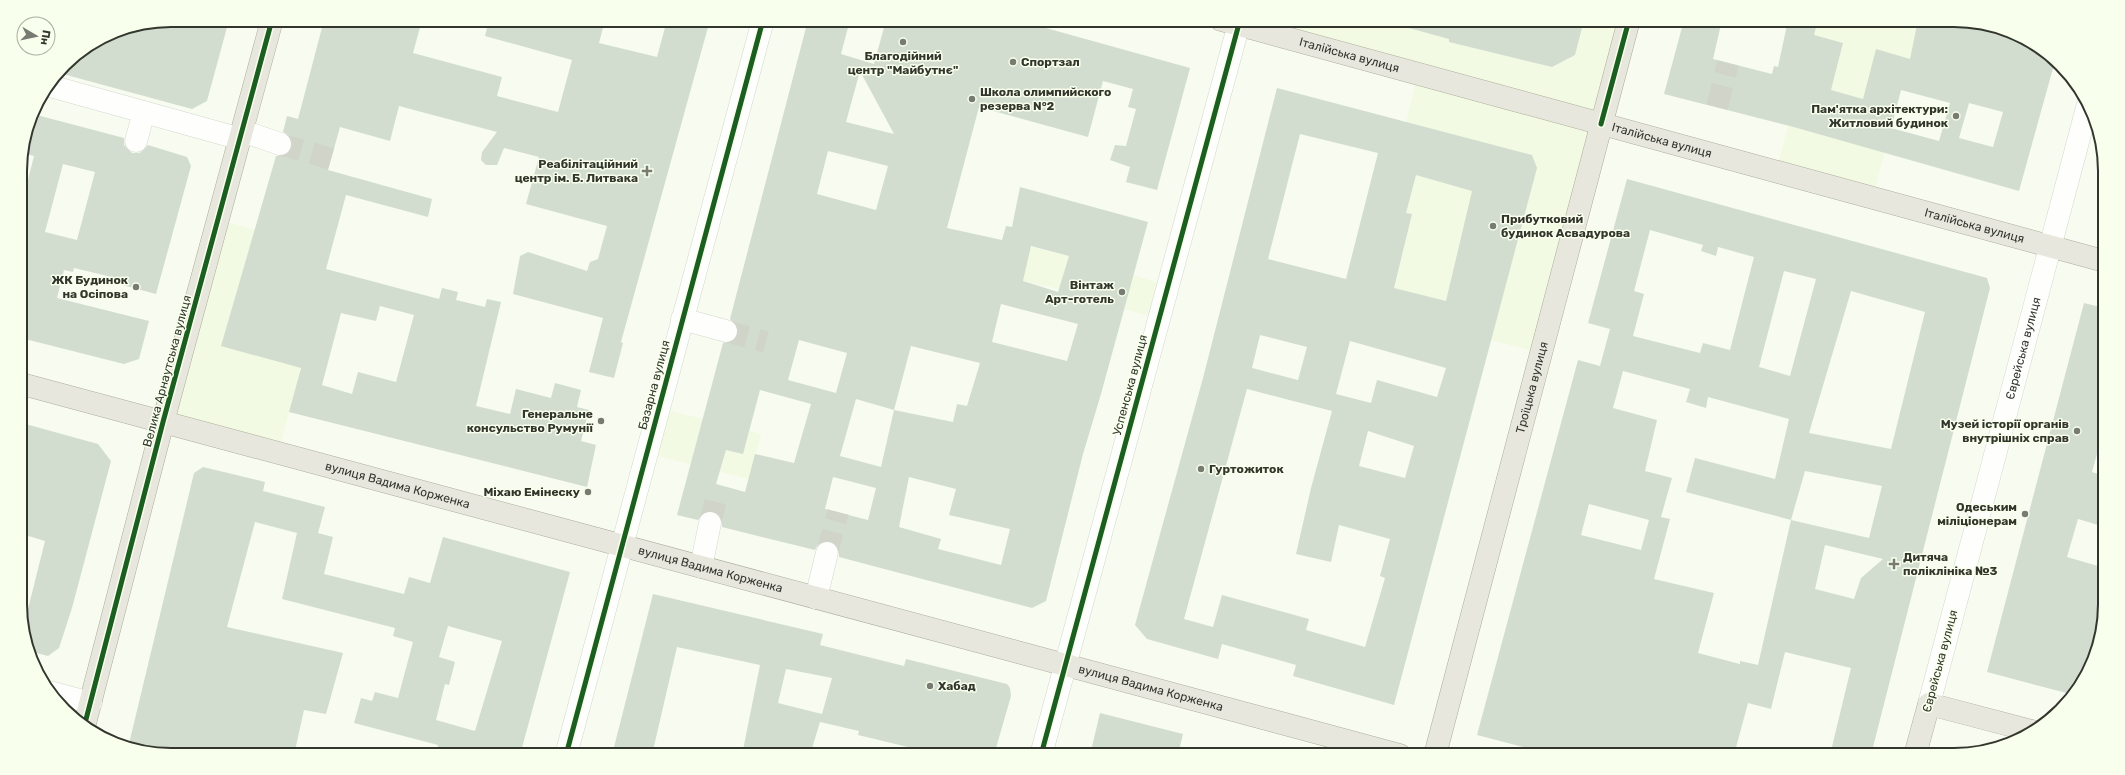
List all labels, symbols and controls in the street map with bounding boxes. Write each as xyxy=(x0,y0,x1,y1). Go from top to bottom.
north arrow xyxy=(16,16,56,56)
text: Пн xyxy=(38,29,53,46)
street label: Італійська вулиця xyxy=(1298,35,1401,75)
marker: Благодійний центр "Майбутнє" xyxy=(898,37,908,47)
place label: Благодійний центр "Майбутнє" xyxy=(848,49,958,77)
place label: Спортзал xyxy=(1021,55,1080,69)
marker: Спортзал xyxy=(1008,57,1018,67)
place label: Школа олимпийского резерва N°2 xyxy=(980,85,1111,113)
marker: Школа олимпийского резерва N°2 xyxy=(967,94,977,104)
place label: Пам'ятка архітектури: Житловий будинок xyxy=(1811,102,1949,130)
marker: Пам'ятка архітектури: Житловий будинок xyxy=(1951,111,1961,121)
street label: Італійська вулиця xyxy=(1610,120,1713,161)
place label: Реабілітаційний центр ім. Б. Литвака xyxy=(515,157,638,185)
marker: Реабілітаційний центр ім. Б. Литвака xyxy=(641,165,653,177)
street label: Італійська вулиця xyxy=(1923,205,2026,246)
place label: Прибутковий будинок Асвадурова xyxy=(1501,212,1630,240)
marker: Прибутковий будинок Асвадурова xyxy=(1488,221,1498,231)
place label: ЖК Будинок на Осіпова xyxy=(51,273,129,301)
place label: Вінтаж Арт-готель xyxy=(1045,278,1114,306)
marker: ЖК Будинок на Осіпова xyxy=(131,282,141,292)
marker: Вінтаж Арт-готель xyxy=(1117,287,1127,297)
street label: Велика Арнаутська вулиця xyxy=(140,294,194,448)
street label: Єврейська вулиця xyxy=(2003,296,2044,401)
street label: Успенська вулиця xyxy=(1110,333,1150,437)
street label: Базарна вулиця xyxy=(635,339,673,431)
street label: Троїцька вулиця xyxy=(1513,340,1551,435)
place label: Генеральне консульство Румунії xyxy=(467,407,594,435)
marker: Генеральне консульство Румунії xyxy=(596,416,606,426)
place label: Музей історії органів внутрішніх справ xyxy=(1941,417,2069,445)
marker: Музей історії органів внутрішніх справ xyxy=(2072,426,2082,436)
street label: вулиця Вадима Корженка xyxy=(324,459,471,511)
place label: Гуртожиток xyxy=(1209,462,1284,476)
marker: Гуртожиток xyxy=(1196,464,1206,474)
place label: Міхаю Емінеску xyxy=(483,485,580,499)
marker: Міхаю Емінеску xyxy=(583,487,593,497)
place label: Одеським міліціонерам xyxy=(1937,500,2017,528)
marker: Одеським міліціонерам xyxy=(2020,509,2030,519)
street label: вулиця Вадима Корженка xyxy=(637,543,784,596)
place label: Дитяча поліклініка №3 xyxy=(1903,550,1998,578)
marker: Дитяча поліклініка №3 xyxy=(1888,558,1900,570)
street label: Єврейська вулиця xyxy=(1920,608,1960,714)
street label: вулиця Вадима Корженка xyxy=(1077,662,1225,714)
place label: Хабад xyxy=(938,679,976,693)
marker: Хабад xyxy=(925,681,935,691)

